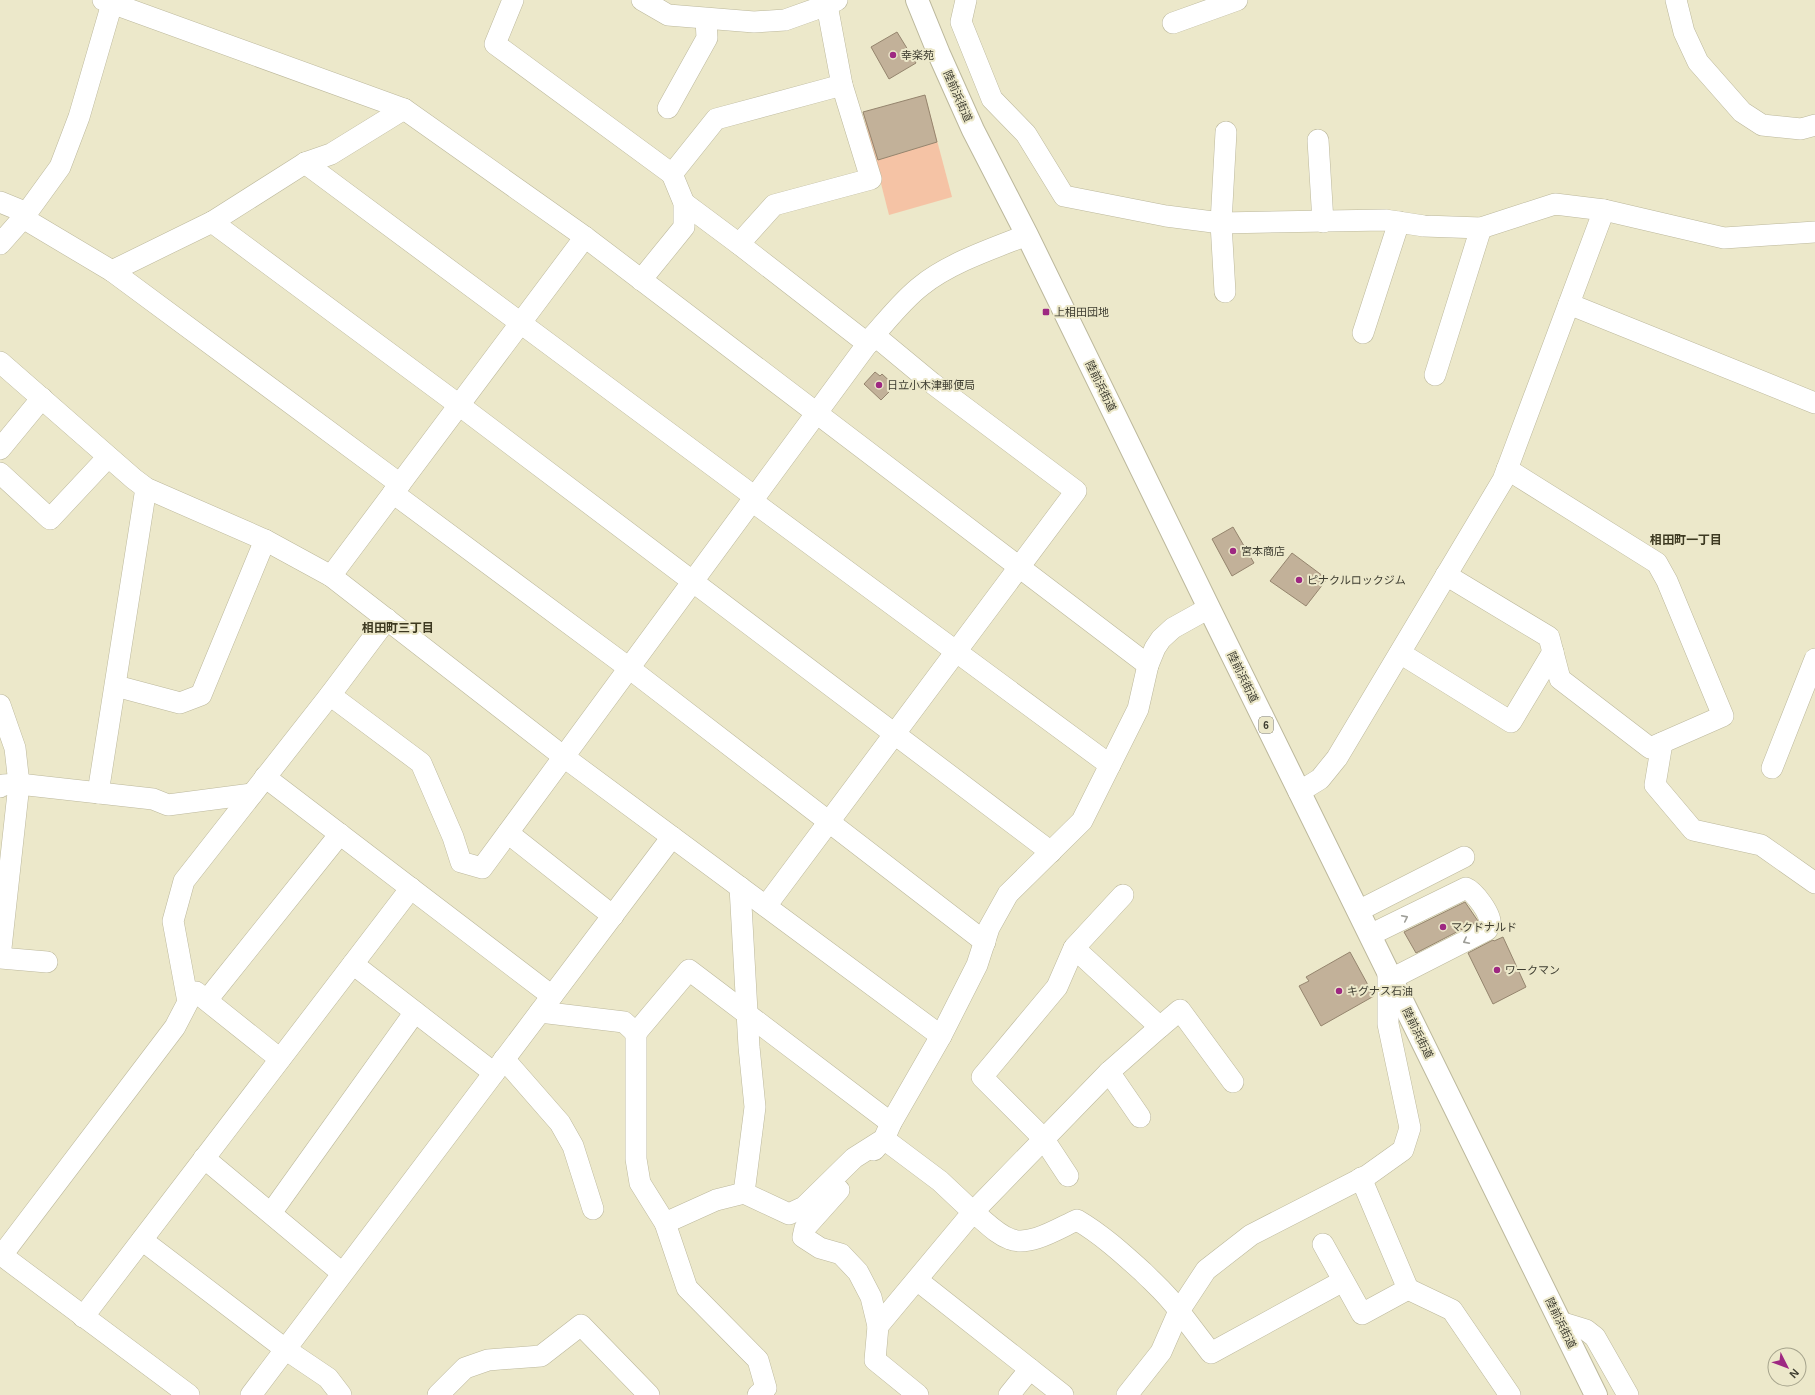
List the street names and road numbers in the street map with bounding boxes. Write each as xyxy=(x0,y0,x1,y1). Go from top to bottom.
street label: 陸前浜街道 xyxy=(941,68,975,124)
street label: 陸前浜街道 xyxy=(1084,359,1118,413)
street label: 陸前浜街道 xyxy=(1226,650,1260,704)
road number: 6 xyxy=(1259,717,1273,733)
street label: 陸前浜街道 xyxy=(1401,1006,1435,1060)
street label: 陸前浜街道 xyxy=(1544,1296,1578,1350)

